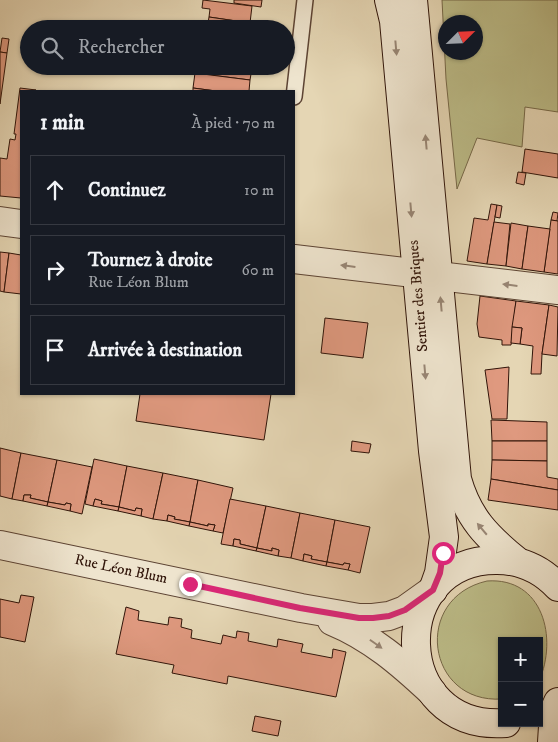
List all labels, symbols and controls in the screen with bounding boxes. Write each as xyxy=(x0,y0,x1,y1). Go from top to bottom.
north arrow xyxy=(438,15,483,60)
search box xyxy=(20,20,295,75)
icon: search xyxy=(38,34,66,62)
text: Rechercher xyxy=(78,36,164,59)
one-way arrow xyxy=(392,40,400,56)
text: 1 min xyxy=(40,110,84,136)
text: À pied · 70 m xyxy=(191,113,275,133)
one-way arrow xyxy=(422,134,430,150)
icon: ahead xyxy=(41,176,69,204)
text: Continuez xyxy=(88,179,166,202)
text: 10 m xyxy=(244,180,274,200)
one-way arrow xyxy=(407,202,415,218)
street label: Sentier des Briques xyxy=(404,239,432,353)
text: Tournez à droite xyxy=(88,249,213,272)
icon: right xyxy=(41,256,69,284)
text: 60 m xyxy=(242,260,274,280)
one-way arrow xyxy=(340,262,356,270)
text: Rue Léon Blum xyxy=(88,272,189,292)
one-way arrow xyxy=(501,281,517,289)
one-way arrow xyxy=(437,296,445,312)
icon: arrive xyxy=(41,336,69,364)
text: Arrivée à destination xyxy=(88,339,242,362)
one-way arrow xyxy=(422,364,430,380)
one-way arrow xyxy=(476,524,488,536)
route start xyxy=(432,542,455,565)
street label: Rue Léon Blum xyxy=(73,550,169,588)
route end xyxy=(179,573,202,596)
map controls xyxy=(498,637,543,727)
button: + xyxy=(498,637,543,682)
one-way arrow xyxy=(369,639,382,649)
button: − xyxy=(498,682,543,727)

